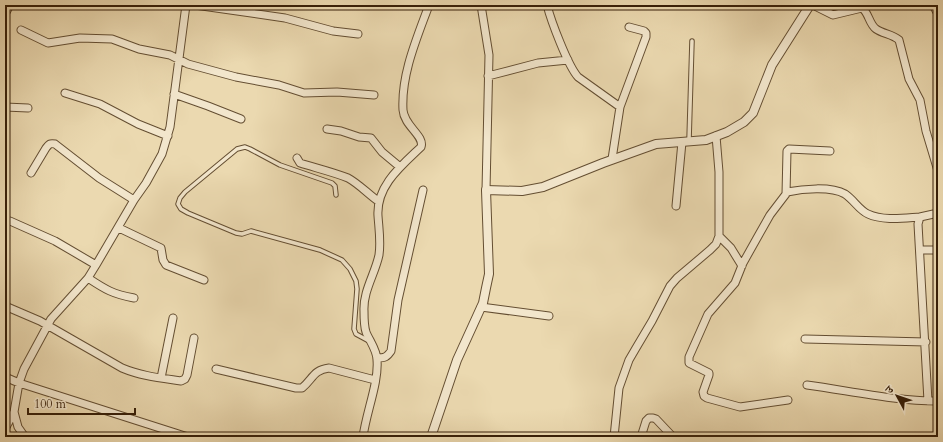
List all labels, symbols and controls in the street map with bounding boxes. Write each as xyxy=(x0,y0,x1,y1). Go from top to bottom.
north arrow xyxy=(877,376,917,416)
text: उ xyxy=(882,382,898,398)
scale bar xyxy=(28,390,135,416)
text: 100 m xyxy=(34,396,67,412)

